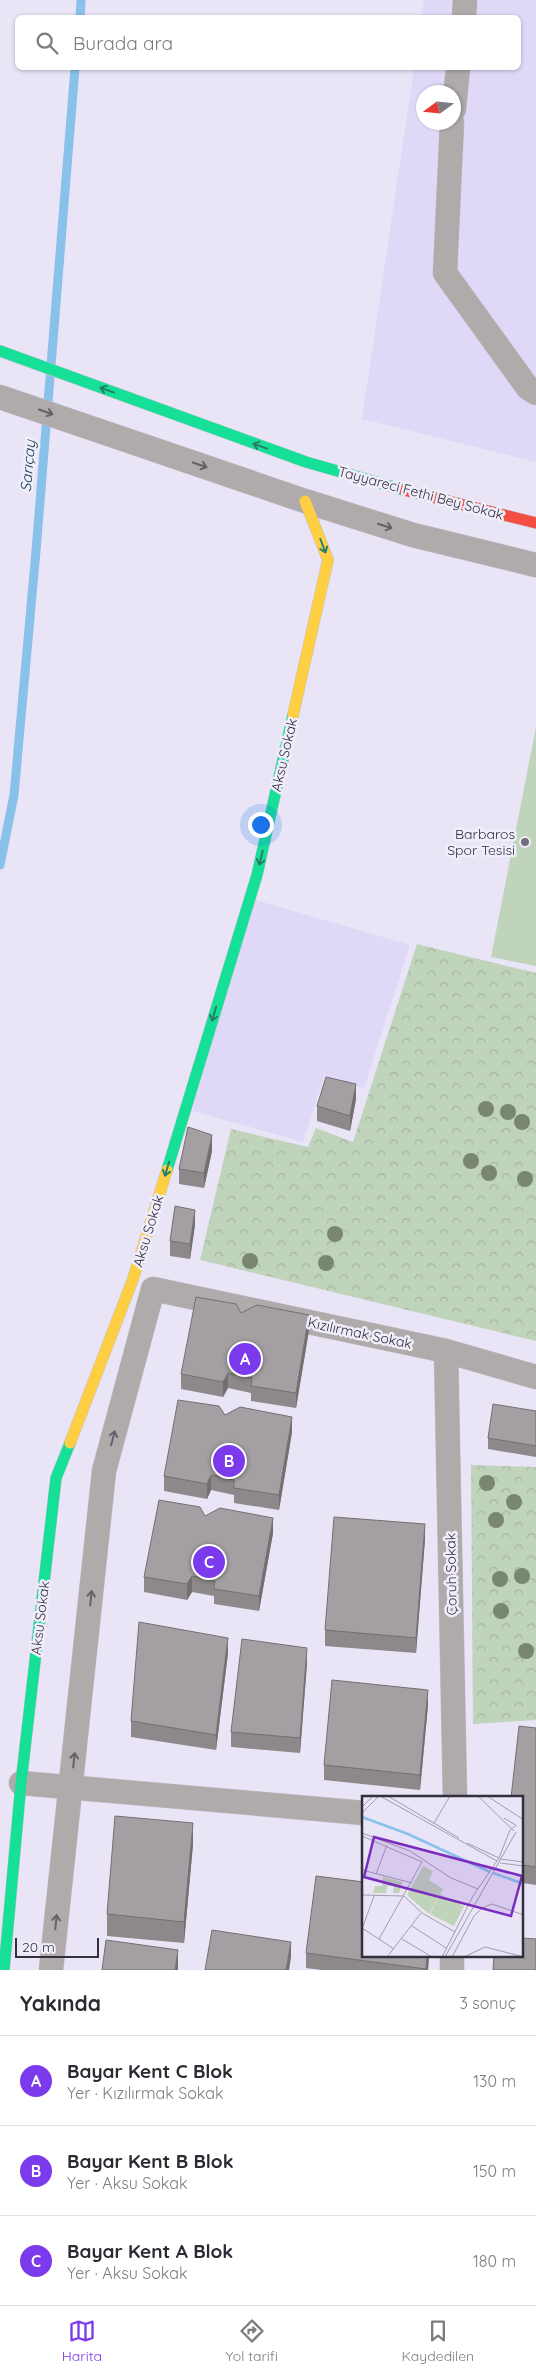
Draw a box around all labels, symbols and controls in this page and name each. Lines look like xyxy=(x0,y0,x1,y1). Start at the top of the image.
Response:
search box xyxy=(15,15,521,70)
icon: search xyxy=(33,29,61,57)
text: Burada ara xyxy=(73,31,173,55)
north arrow xyxy=(416,85,461,130)
one-way arrow xyxy=(100,385,116,394)
one-way arrow xyxy=(38,408,54,418)
water label: Sarıçay xyxy=(16,438,39,493)
one-way arrow xyxy=(253,441,268,450)
one-way arrow xyxy=(192,461,207,470)
street label: Tayyareci Fethi Bey Sokak xyxy=(336,462,506,524)
one-way arrow xyxy=(377,522,393,532)
one-way arrow xyxy=(319,538,328,554)
street label: Aksu Sokak xyxy=(267,717,301,793)
your location xyxy=(248,812,274,838)
place label: Barbaros Spor Tesisi xyxy=(447,825,515,859)
marker: Barbaros Spor Tesisi xyxy=(519,836,531,848)
one-way arrow xyxy=(256,850,265,866)
one-way arrow xyxy=(209,1005,219,1021)
one-way arrow xyxy=(161,1161,171,1177)
street label: Aksu Sokak xyxy=(128,1193,168,1269)
street label: Kızılırmak Sokak xyxy=(306,1313,414,1353)
pin: A xyxy=(229,1340,261,1378)
one-way arrow xyxy=(109,1430,118,1446)
pin: B xyxy=(213,1442,245,1480)
street label: Çoruh Sokak xyxy=(441,1533,461,1615)
pin: C xyxy=(193,1543,225,1581)
street label: Aksu Sokak xyxy=(27,1580,53,1656)
one-way arrow xyxy=(86,1591,96,1607)
one-way arrow xyxy=(69,1752,79,1768)
inset map xyxy=(362,1796,524,1958)
one-way arrow xyxy=(51,1914,61,1930)
scale bar xyxy=(15,1935,99,1958)
text: 20 m xyxy=(22,1938,55,1956)
text: Yakında xyxy=(20,1990,101,2016)
text: 3 sonuç xyxy=(459,1993,516,2013)
text: Bayar Kent C Blok xyxy=(67,2059,233,2083)
text: A xyxy=(31,2071,41,2091)
text: 130 m xyxy=(473,2071,516,2091)
text: Yer · Kızılırmak Sokak xyxy=(67,2083,224,2103)
text: Bayar Kent B Blok xyxy=(67,2149,233,2173)
text: B xyxy=(31,2161,41,2181)
text: 150 m xyxy=(473,2161,516,2181)
text: Yer · Aksu Sokak xyxy=(67,2173,188,2193)
text: Bayar Kent A Blok xyxy=(67,2239,233,2263)
text: C xyxy=(31,2251,41,2271)
text: 180 m xyxy=(473,2251,516,2271)
text: Yer · Aksu Sokak xyxy=(67,2263,188,2283)
tab: Harita xyxy=(62,2317,102,2365)
tab: Yol tarifi xyxy=(225,2317,278,2365)
tab: Kaydedilen xyxy=(401,2317,474,2365)

